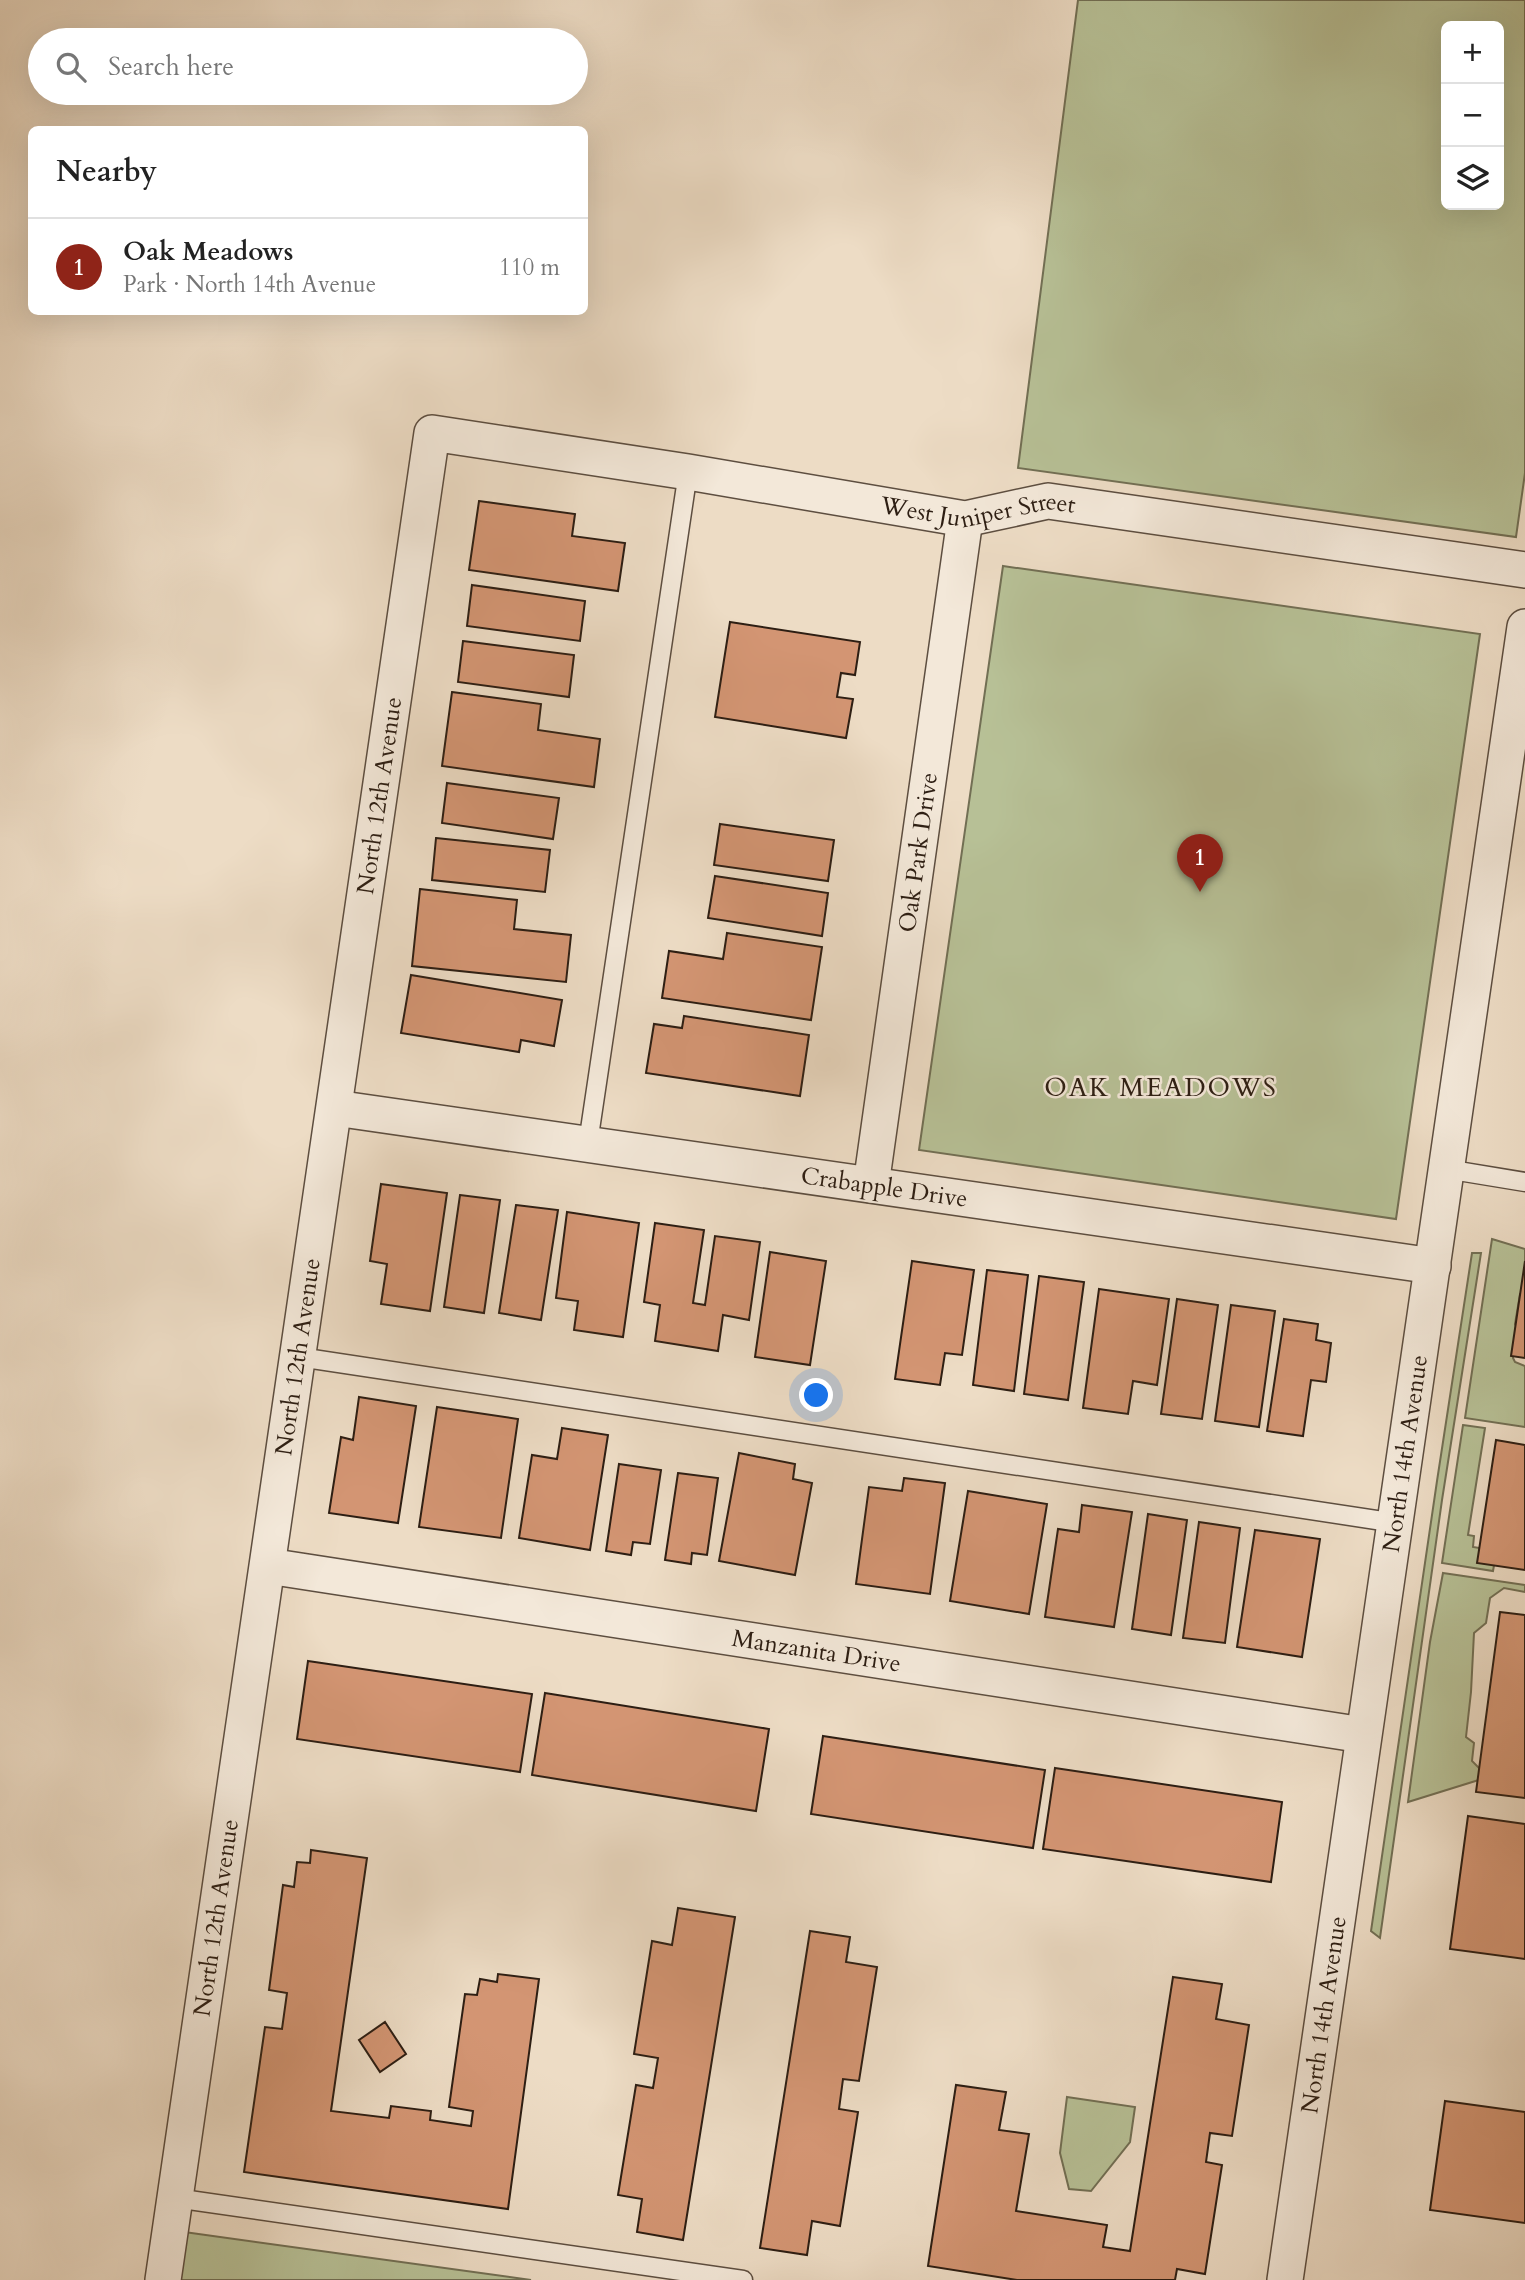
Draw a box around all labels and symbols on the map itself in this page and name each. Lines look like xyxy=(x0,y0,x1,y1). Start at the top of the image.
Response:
street label: West Juniper Street xyxy=(877,485,1078,537)
street label: North 12th Avenue xyxy=(349,695,410,897)
street label: Oak Park Drive xyxy=(891,770,946,934)
pin: 1 xyxy=(1177,834,1223,892)
district label: OAK MEADOWS xyxy=(1044,1070,1278,1105)
street label: Crabapple Drive xyxy=(799,1159,970,1216)
street label: North 12th Avenue xyxy=(267,1256,329,1458)
street label: North 14th Avenue xyxy=(1375,1353,1436,1555)
your location xyxy=(799,1378,833,1412)
street label: Manzanita Drive xyxy=(730,1622,903,1680)
street label: North 12th Avenue xyxy=(186,1817,247,2019)
street label: North 14th Avenue xyxy=(1293,1914,1355,2116)

